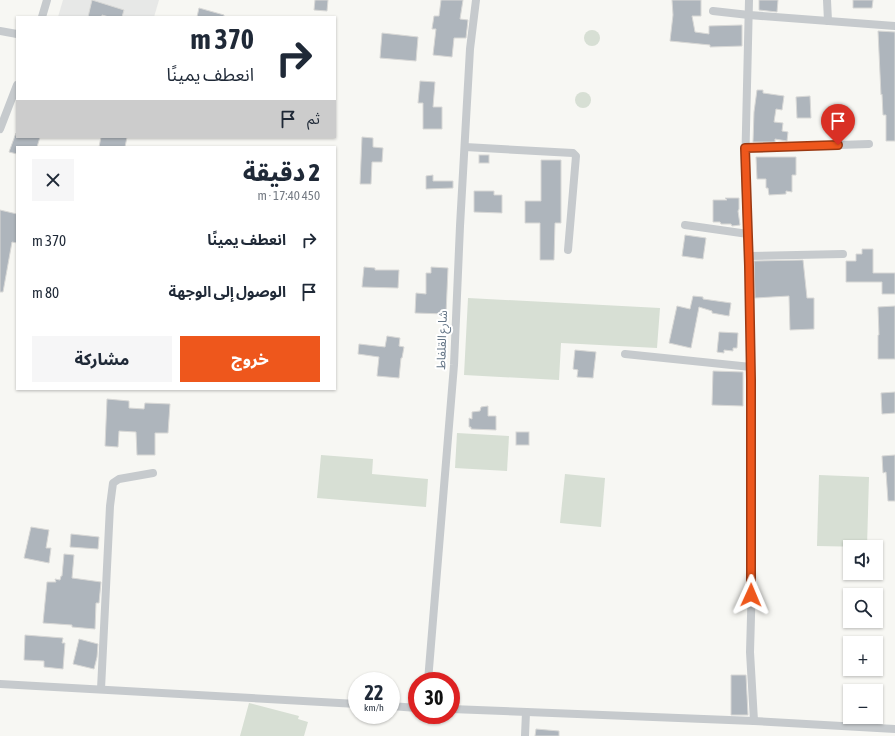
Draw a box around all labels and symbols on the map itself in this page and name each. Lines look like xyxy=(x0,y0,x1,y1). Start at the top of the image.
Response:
pin xyxy=(821,104,855,145)
street label: شارع القلفاط xyxy=(434,310,452,370)
position arrow xyxy=(730,574,772,616)
speed limit sign: 30 xyxy=(408,672,460,724)

